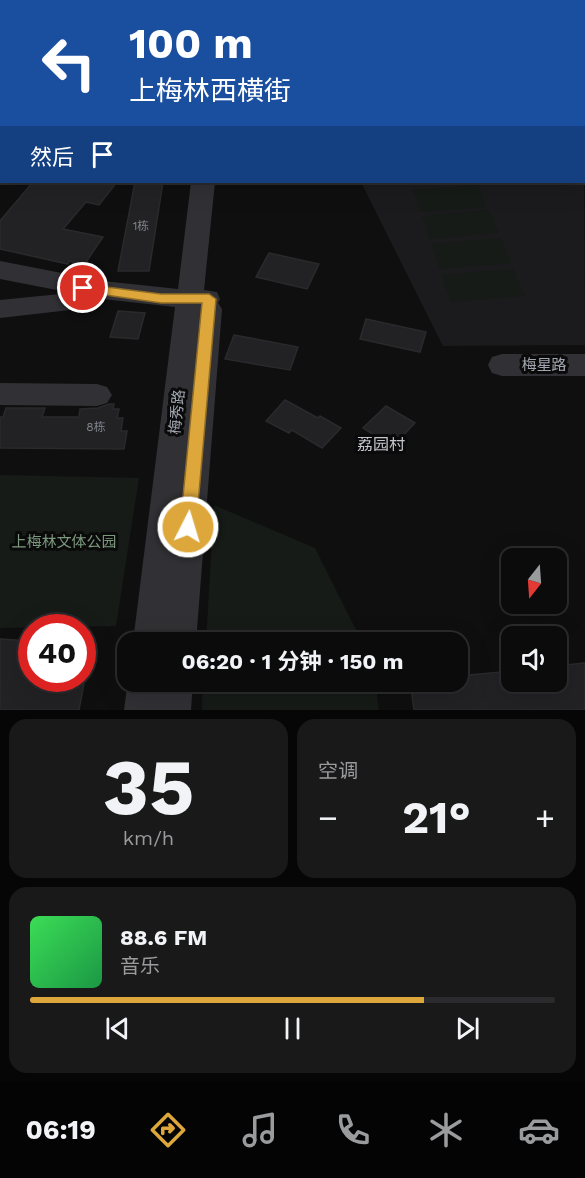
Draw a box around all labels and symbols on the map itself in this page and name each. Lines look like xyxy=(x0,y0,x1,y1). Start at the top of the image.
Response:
house number: 1栋 xyxy=(133,219,149,233)
pin xyxy=(57,262,108,313)
street label: 梅星路 xyxy=(521,356,567,374)
street label: 梅秀路 xyxy=(166,389,188,435)
house number: 8栋 xyxy=(86,420,106,434)
district label: 荔园村 xyxy=(357,435,405,454)
position arrow xyxy=(156,495,220,559)
park label: 上梅林文体公园 xyxy=(11,533,117,551)
north arrow xyxy=(501,548,567,614)
speed limit sign: 40 xyxy=(18,614,96,692)

